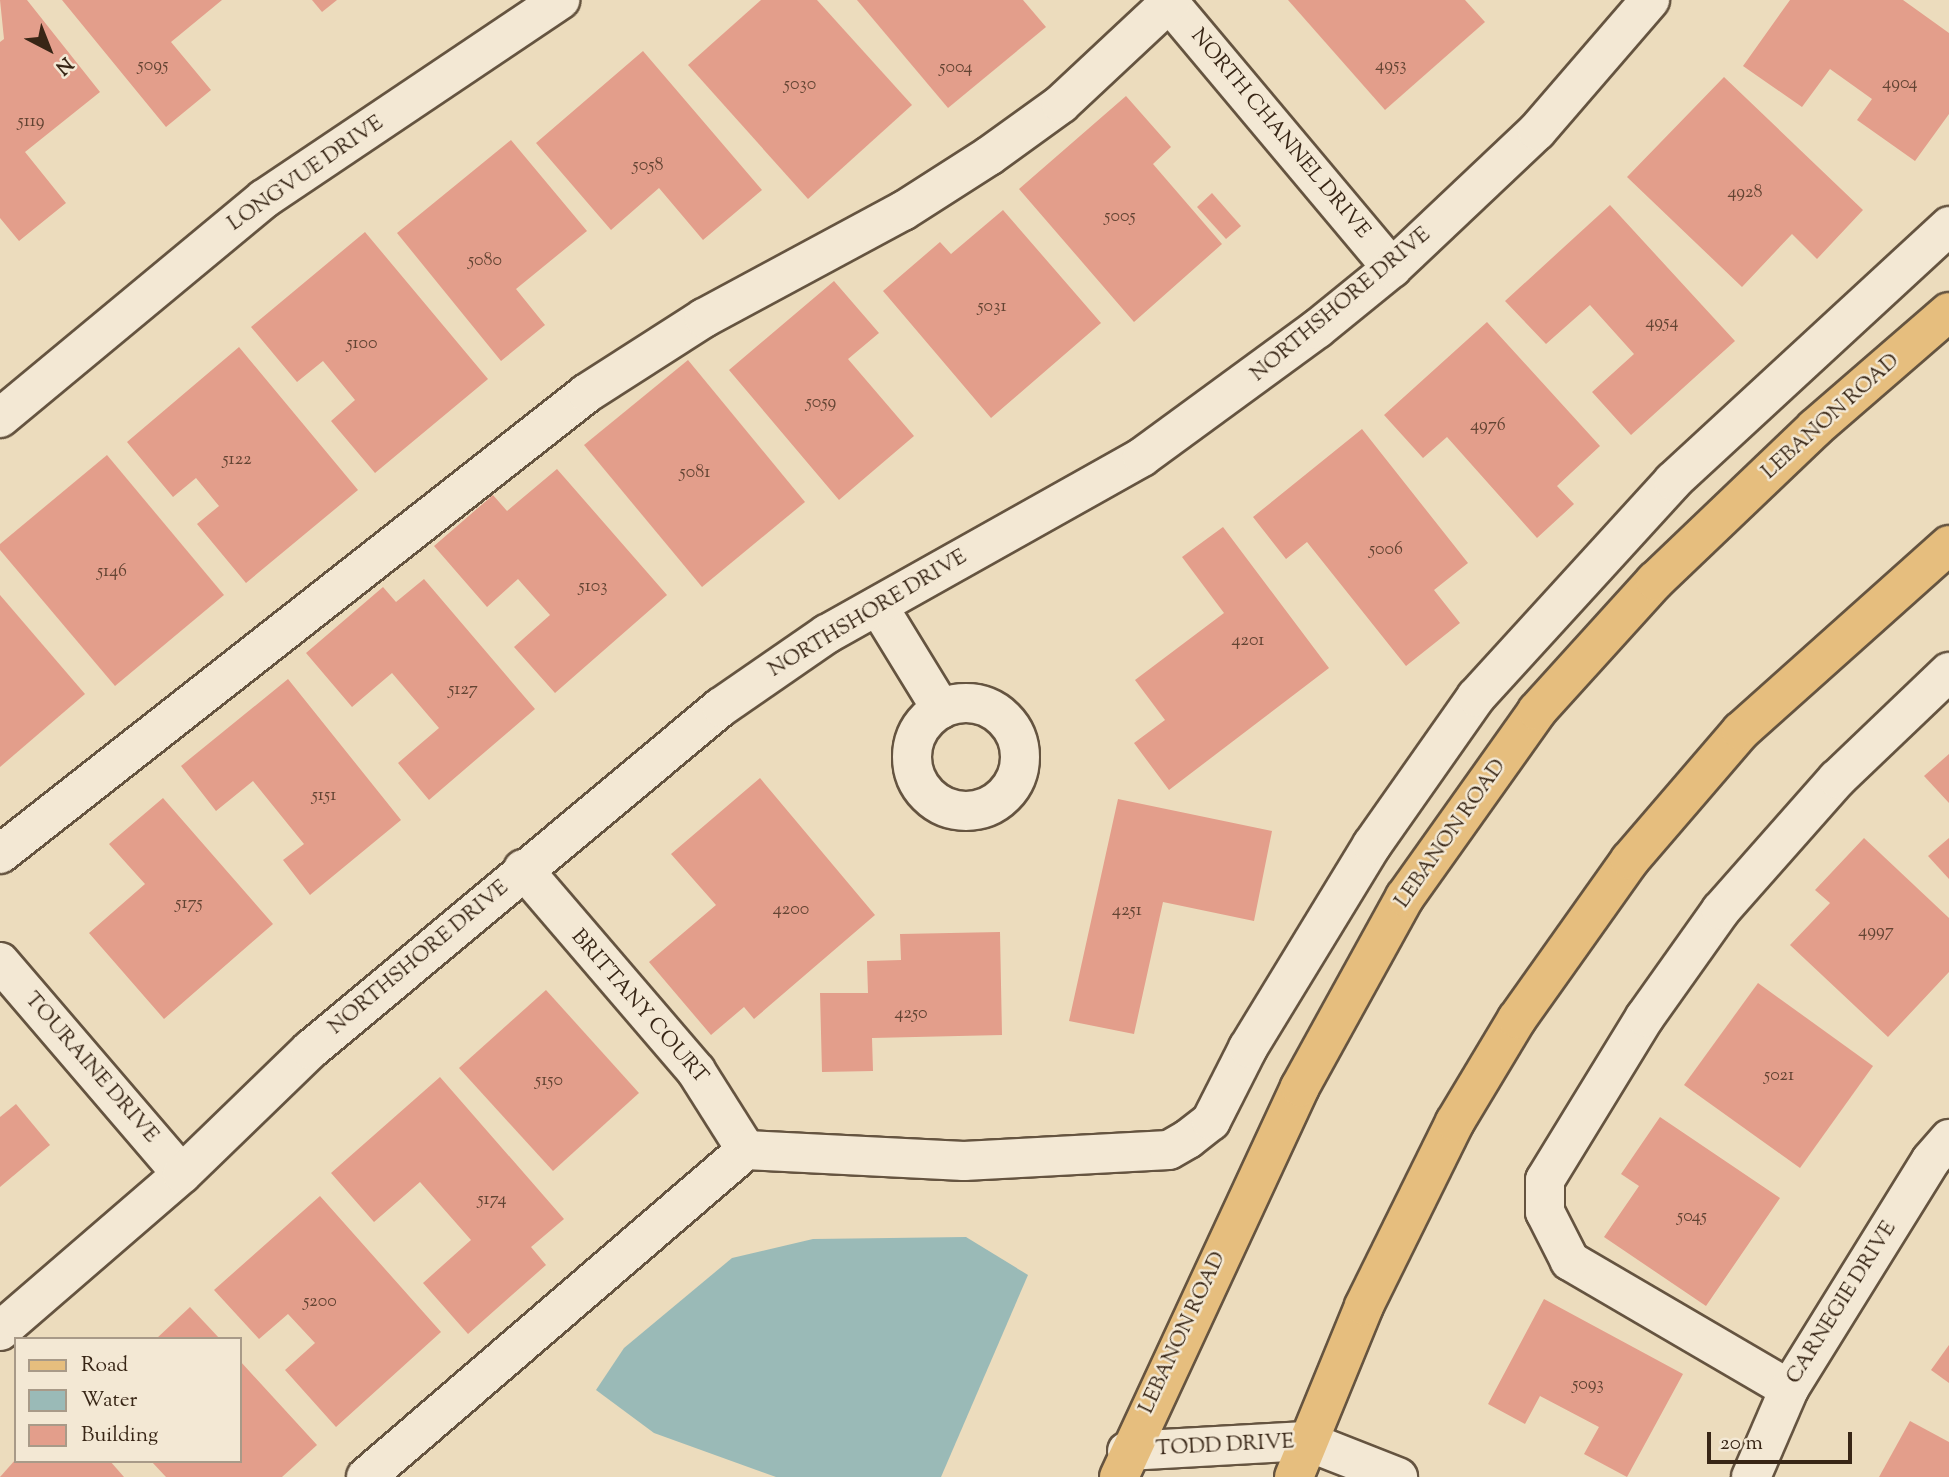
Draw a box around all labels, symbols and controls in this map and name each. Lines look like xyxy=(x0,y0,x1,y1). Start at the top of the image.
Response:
north arrow xyxy=(14,14,84,84)
street label: NORTH CHANNEL DRIVE xyxy=(1185,24,1375,244)
text: N xyxy=(49,50,78,80)
house number: 5095 xyxy=(138,55,168,77)
house number: 4953 xyxy=(1375,55,1407,77)
house number: 5004 xyxy=(939,57,973,79)
house number: 4904 xyxy=(1882,73,1918,95)
house number: 5030 xyxy=(784,74,816,96)
house number: 5119 xyxy=(18,111,44,133)
street label: LONGVUE DRIVE xyxy=(224,111,388,237)
house number: 5058 xyxy=(633,155,663,177)
house number: 4928 xyxy=(1727,182,1763,204)
house number: 5005 xyxy=(1104,206,1136,228)
street label: NORTHSHORE DRIVE xyxy=(1246,222,1436,388)
house number: 5080 xyxy=(468,250,502,272)
house number: 5031 xyxy=(977,296,1007,318)
house number: 4954 xyxy=(1645,312,1679,334)
house number: 5100 xyxy=(346,333,378,355)
street label: LEBANON ROAD xyxy=(1757,349,1905,485)
house number: 5059 xyxy=(806,392,836,414)
house number: 4976 xyxy=(1470,415,1506,437)
house number: 5122 xyxy=(222,449,252,471)
house number: 5081 xyxy=(680,462,710,484)
house number: 5006 xyxy=(1369,539,1403,561)
street label: NORTHSHORE DRIVE xyxy=(764,545,972,683)
house number: 5146 xyxy=(97,561,127,583)
house number: 5103 xyxy=(579,576,607,598)
house number: 4201 xyxy=(1232,630,1264,652)
house number: 5127 xyxy=(448,679,478,701)
street label: LEBANON ROAD xyxy=(1390,755,1512,913)
house number: 5151 xyxy=(312,785,336,807)
street label: NORTHSHORE DRIVE xyxy=(324,875,514,1041)
house number: 5175 xyxy=(175,893,203,915)
house number: 4200 xyxy=(773,899,809,921)
house number: 4251 xyxy=(1112,900,1142,922)
house number: 4997 xyxy=(1858,921,1894,943)
street label: BRITTANY COURT xyxy=(565,925,713,1089)
street label: TOURAINE DRIVE xyxy=(19,988,163,1148)
house number: 4250 xyxy=(894,1003,928,1025)
house number: 5021 xyxy=(1764,1065,1794,1087)
house number: 5150 xyxy=(535,1070,563,1092)
house number: 5174 xyxy=(477,1189,507,1211)
house number: 5045 xyxy=(1677,1206,1707,1228)
street label: CARNEGIE DRIVE xyxy=(1782,1217,1902,1389)
street label: LEBANON ROAD xyxy=(1134,1248,1232,1418)
house number: 5200 xyxy=(303,1291,337,1313)
legend xyxy=(14,1337,242,1463)
text: Road xyxy=(81,1351,128,1381)
house number: 5093 xyxy=(1572,1374,1604,1396)
text: Water xyxy=(81,1386,137,1416)
scale bar xyxy=(1711,1418,1856,1462)
text: Building xyxy=(81,1421,158,1451)
text: 20 m xyxy=(1720,1429,1763,1459)
street label: TODD DRIVE xyxy=(1155,1430,1295,1462)

